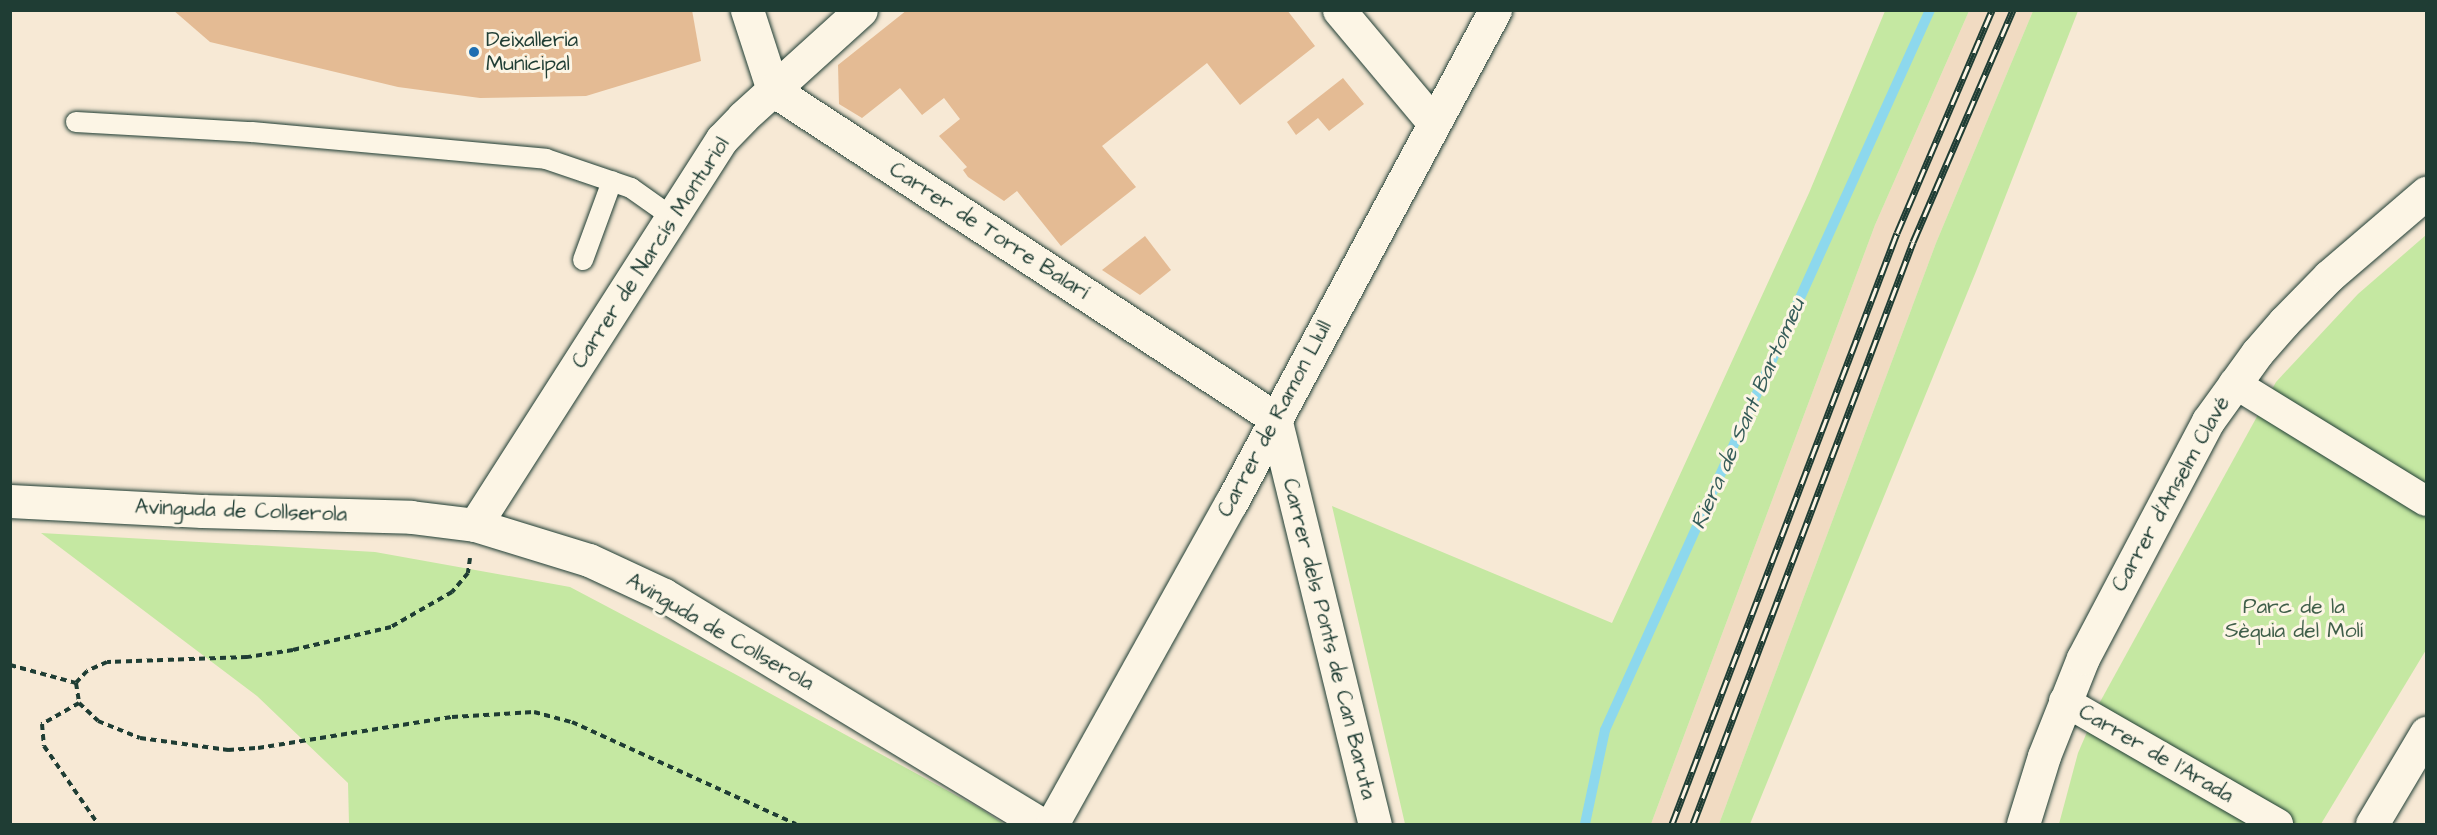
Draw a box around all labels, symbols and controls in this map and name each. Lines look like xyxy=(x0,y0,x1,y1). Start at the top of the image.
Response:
place label: Deixalleria Municipal xyxy=(486,27,578,77)
marker: Deixalleria Municipal xyxy=(467,45,481,59)
street label: Carrer de Narcís Monturiol xyxy=(567,133,735,373)
street label: Carrer de Torre Balarí xyxy=(885,157,1093,305)
water label: Riera de Sant Bartomeu xyxy=(1685,295,1811,533)
street label: Carrer de Ramon Llull xyxy=(1213,317,1337,521)
street label: Carrer d'Anselm Clavé xyxy=(2107,392,2235,596)
street label: Carrer dels Ponts de Can Baruta xyxy=(1277,476,1381,802)
street label: Avinguda de Collserola xyxy=(134,495,348,527)
street label: Avinguda de Collserola xyxy=(622,568,818,696)
park label: Parc de la Sèquia del Molí xyxy=(2225,594,2363,644)
street label: Carrer de l'Arada xyxy=(2074,699,2238,809)

